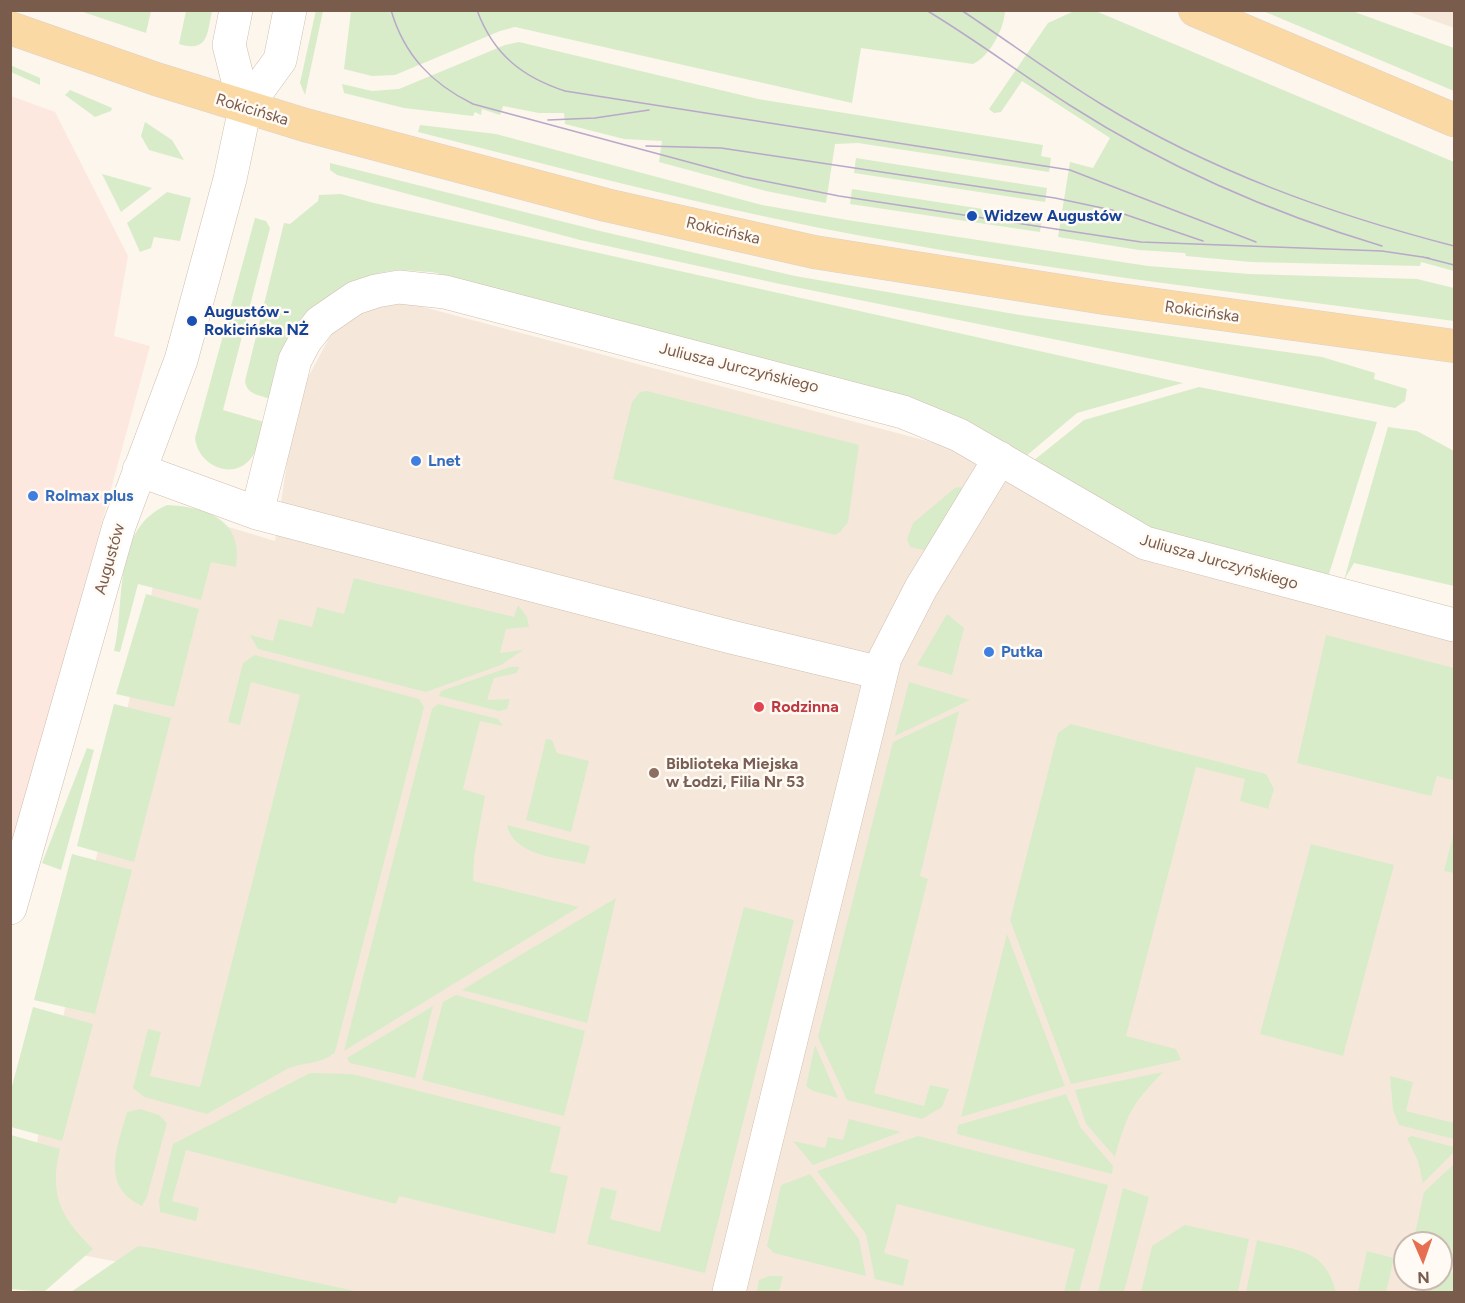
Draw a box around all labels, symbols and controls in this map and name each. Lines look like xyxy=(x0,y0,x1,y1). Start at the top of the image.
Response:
street label: Rokicińska xyxy=(213,90,291,130)
place label: Widzew Augustów xyxy=(984,206,1122,226)
marker: Widzew Augustów xyxy=(965,209,979,223)
street label: Rokicińska xyxy=(684,213,762,249)
street label: Rokicińska xyxy=(1163,297,1241,327)
place label: Augustów - Rokicińska NŻ xyxy=(204,302,309,340)
marker: Augustów - Rokicińska NŻ xyxy=(185,314,199,328)
street label: Juliusza Jurczyńskiego xyxy=(657,339,821,397)
place label: Lnet xyxy=(428,451,461,471)
marker: Lnet xyxy=(409,454,423,468)
place label: Rolmax plus xyxy=(45,486,134,506)
marker: Rolmax plus xyxy=(26,489,40,503)
street label: Augustów xyxy=(91,521,129,597)
street label: Juliusza Jurczyńskiego xyxy=(1138,530,1300,594)
place label: Putka xyxy=(1001,642,1043,662)
marker: Putka xyxy=(982,645,996,659)
place label: Rodzinna xyxy=(771,697,839,717)
marker: Rodzinna xyxy=(752,700,766,714)
place label: Biblioteka Miejska w Łodzi, Filia Nr 53 xyxy=(666,754,804,792)
marker: Biblioteka Miejska w Łodzi, Filia Nr 53 xyxy=(647,766,661,780)
north arrow xyxy=(1393,1231,1453,1291)
text: N xyxy=(1417,1268,1430,1287)

